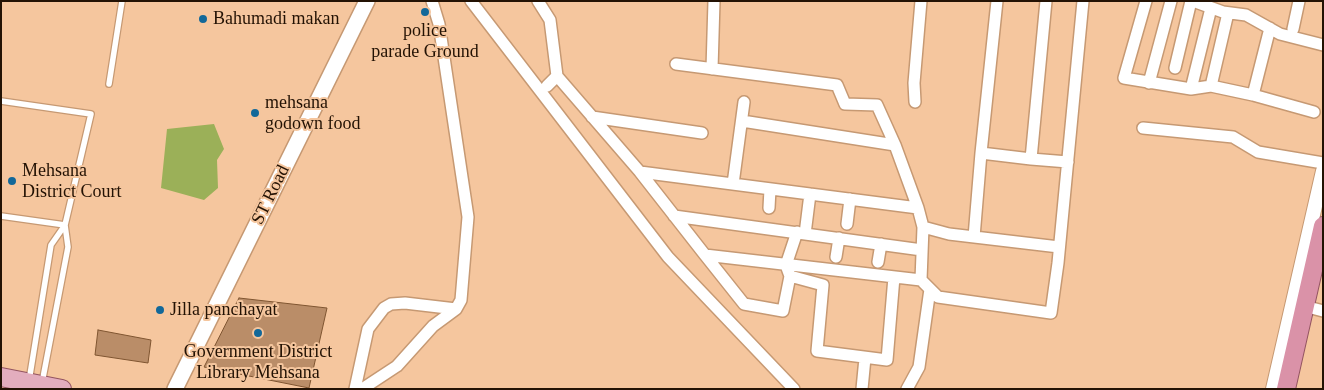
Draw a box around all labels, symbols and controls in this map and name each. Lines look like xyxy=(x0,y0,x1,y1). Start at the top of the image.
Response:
marker: police parade Ground xyxy=(419,6,431,18)
place label: Bahumadi makan xyxy=(213,8,339,30)
marker: Bahumadi makan xyxy=(197,13,209,25)
place label: police parade Ground xyxy=(371,20,479,62)
place label: mehsana godown food xyxy=(265,92,360,134)
marker: mehsana godown food xyxy=(249,107,261,119)
place label: Mehsana District Court xyxy=(22,160,121,202)
street label: ST Road xyxy=(247,162,295,228)
marker: Mehsana District Court xyxy=(6,175,18,187)
place label: Jilla panchayat xyxy=(170,299,277,321)
marker: Jilla panchayat xyxy=(154,304,166,316)
marker: Government District Library Mehsana xyxy=(252,327,264,339)
place label: Government District Library Mehsana xyxy=(184,341,332,384)

